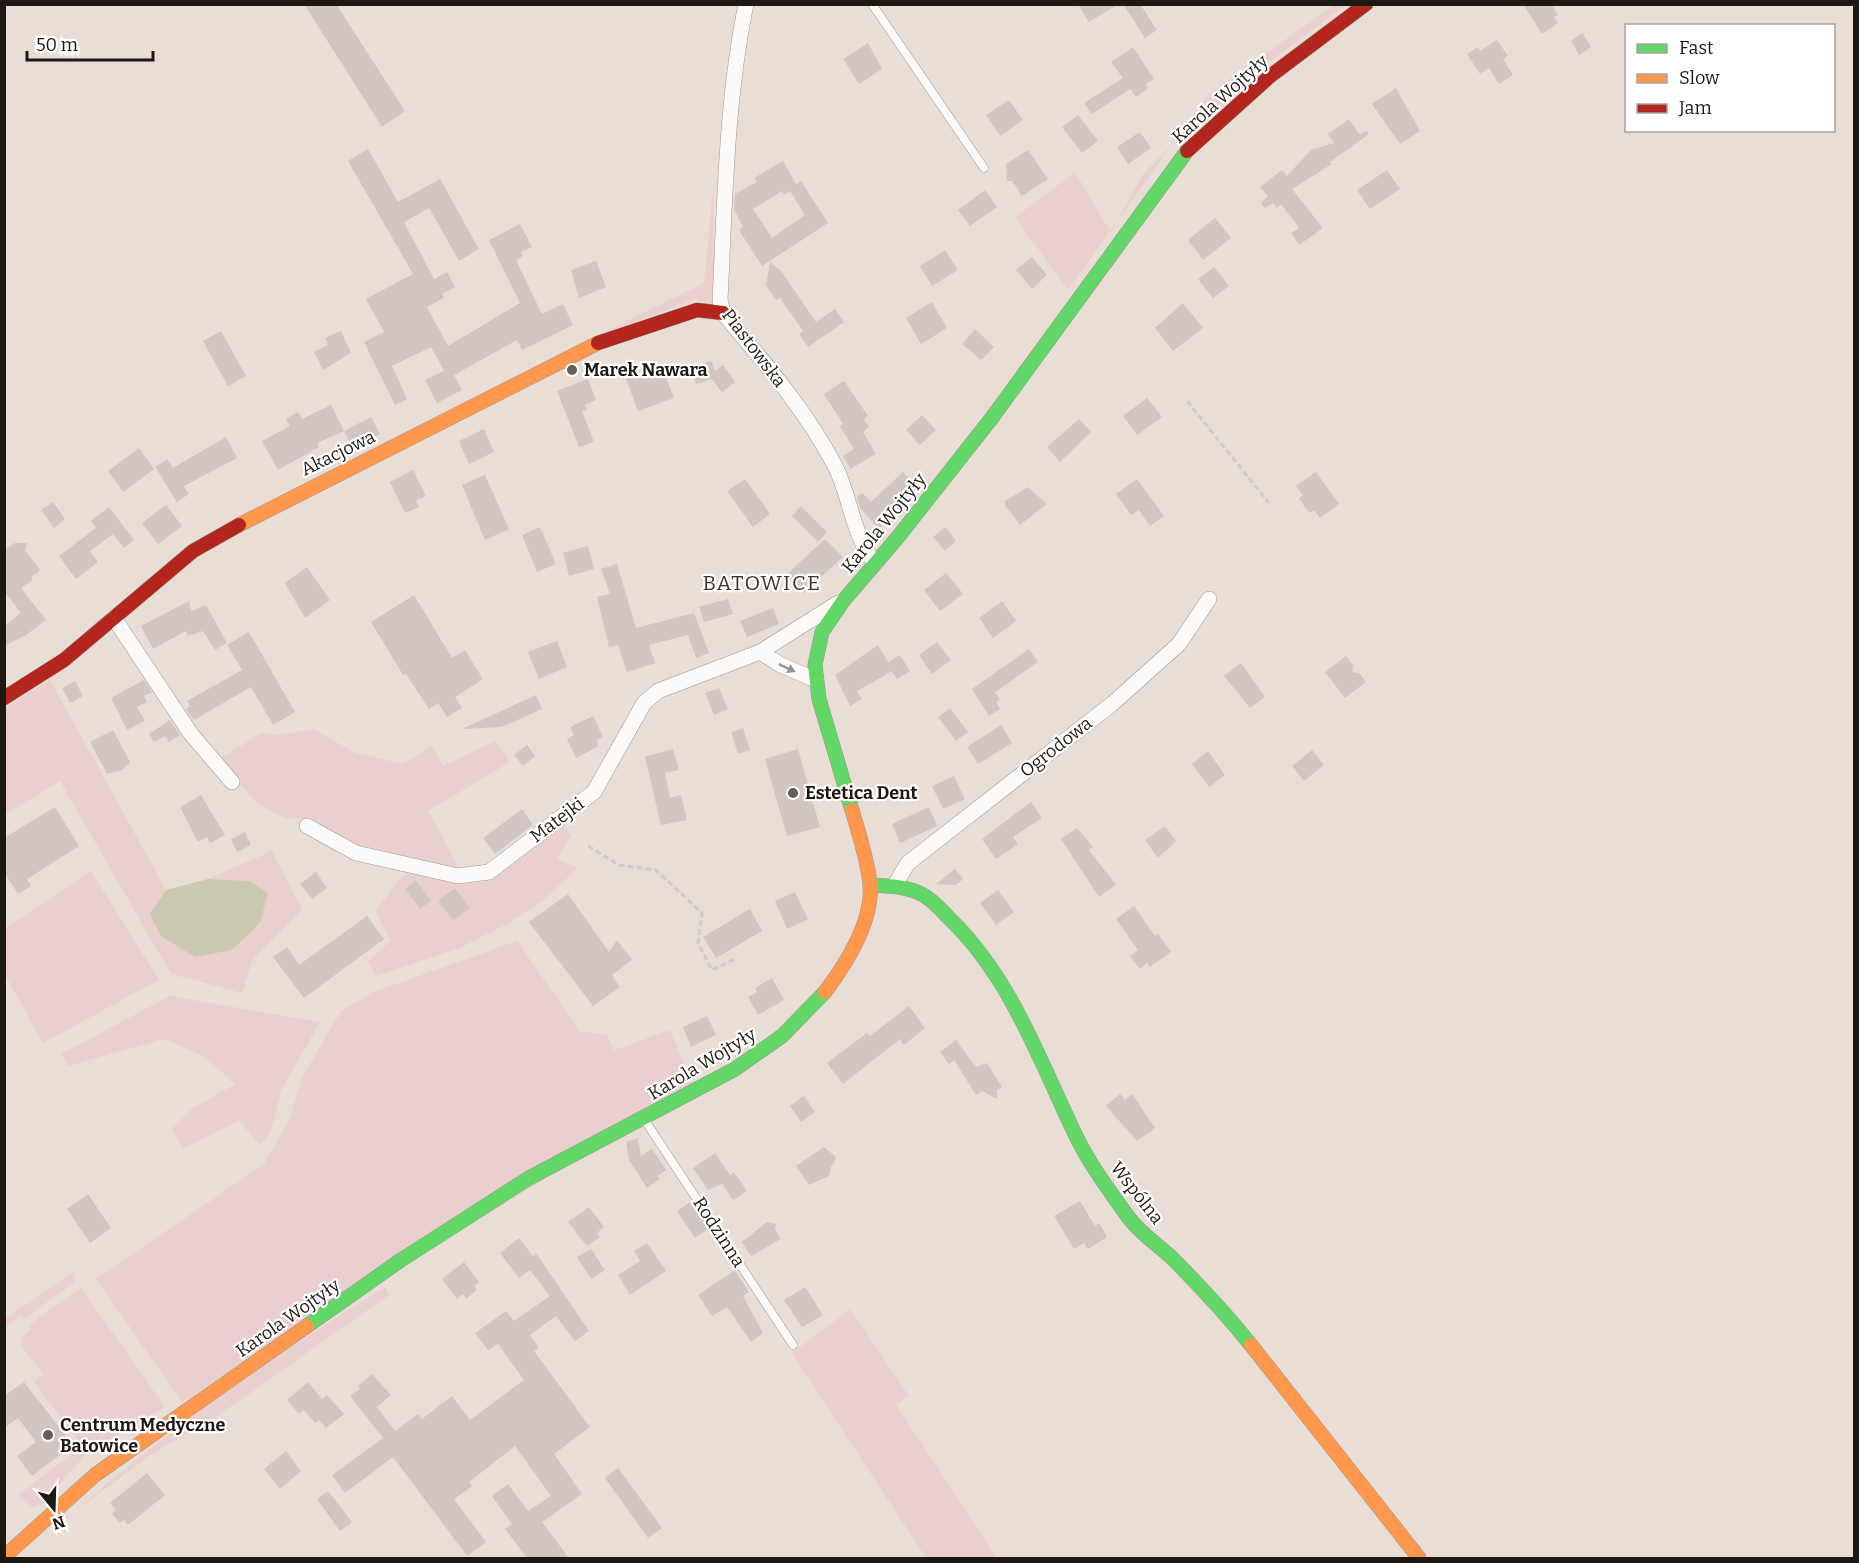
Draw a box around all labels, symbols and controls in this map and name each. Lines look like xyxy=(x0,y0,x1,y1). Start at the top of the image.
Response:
scale bar xyxy=(27,24,153,62)
legend xyxy=(1625,24,1835,132)
text: 50 m xyxy=(36,34,78,56)
text: Fast xyxy=(1679,37,1714,59)
street label: Karola Wojtyły xyxy=(1167,50,1273,148)
text: Slow xyxy=(1679,67,1720,89)
text: Jam xyxy=(1678,97,1712,119)
street label: Piastowska xyxy=(717,304,791,392)
place label: Marek Nawara xyxy=(584,359,708,381)
marker: Marek Nawara xyxy=(565,363,579,377)
street label: Akacjowa xyxy=(297,426,379,480)
street label: Karola Wojtyły xyxy=(837,468,931,577)
district label: BATOWICE xyxy=(702,570,822,596)
one-way arrow xyxy=(779,663,796,672)
street label: Ogrodowa xyxy=(1016,712,1097,782)
place label: Estetica Dent xyxy=(805,782,918,804)
marker: Estetica Dent xyxy=(786,786,800,800)
street label: Matejki xyxy=(526,793,588,847)
street label: Karola Wojtyły xyxy=(644,1023,760,1105)
street label: Wspólna xyxy=(1106,1157,1168,1229)
street label: Rodzinna xyxy=(688,1193,750,1271)
street label: Karola Wojtyły xyxy=(232,1274,345,1362)
place label: Centrum Medyczne Batowice xyxy=(60,1414,225,1457)
marker: Centrum Medyczne Batowice xyxy=(41,1428,55,1442)
north arrow xyxy=(24,1479,84,1539)
text: N xyxy=(50,1512,68,1534)

